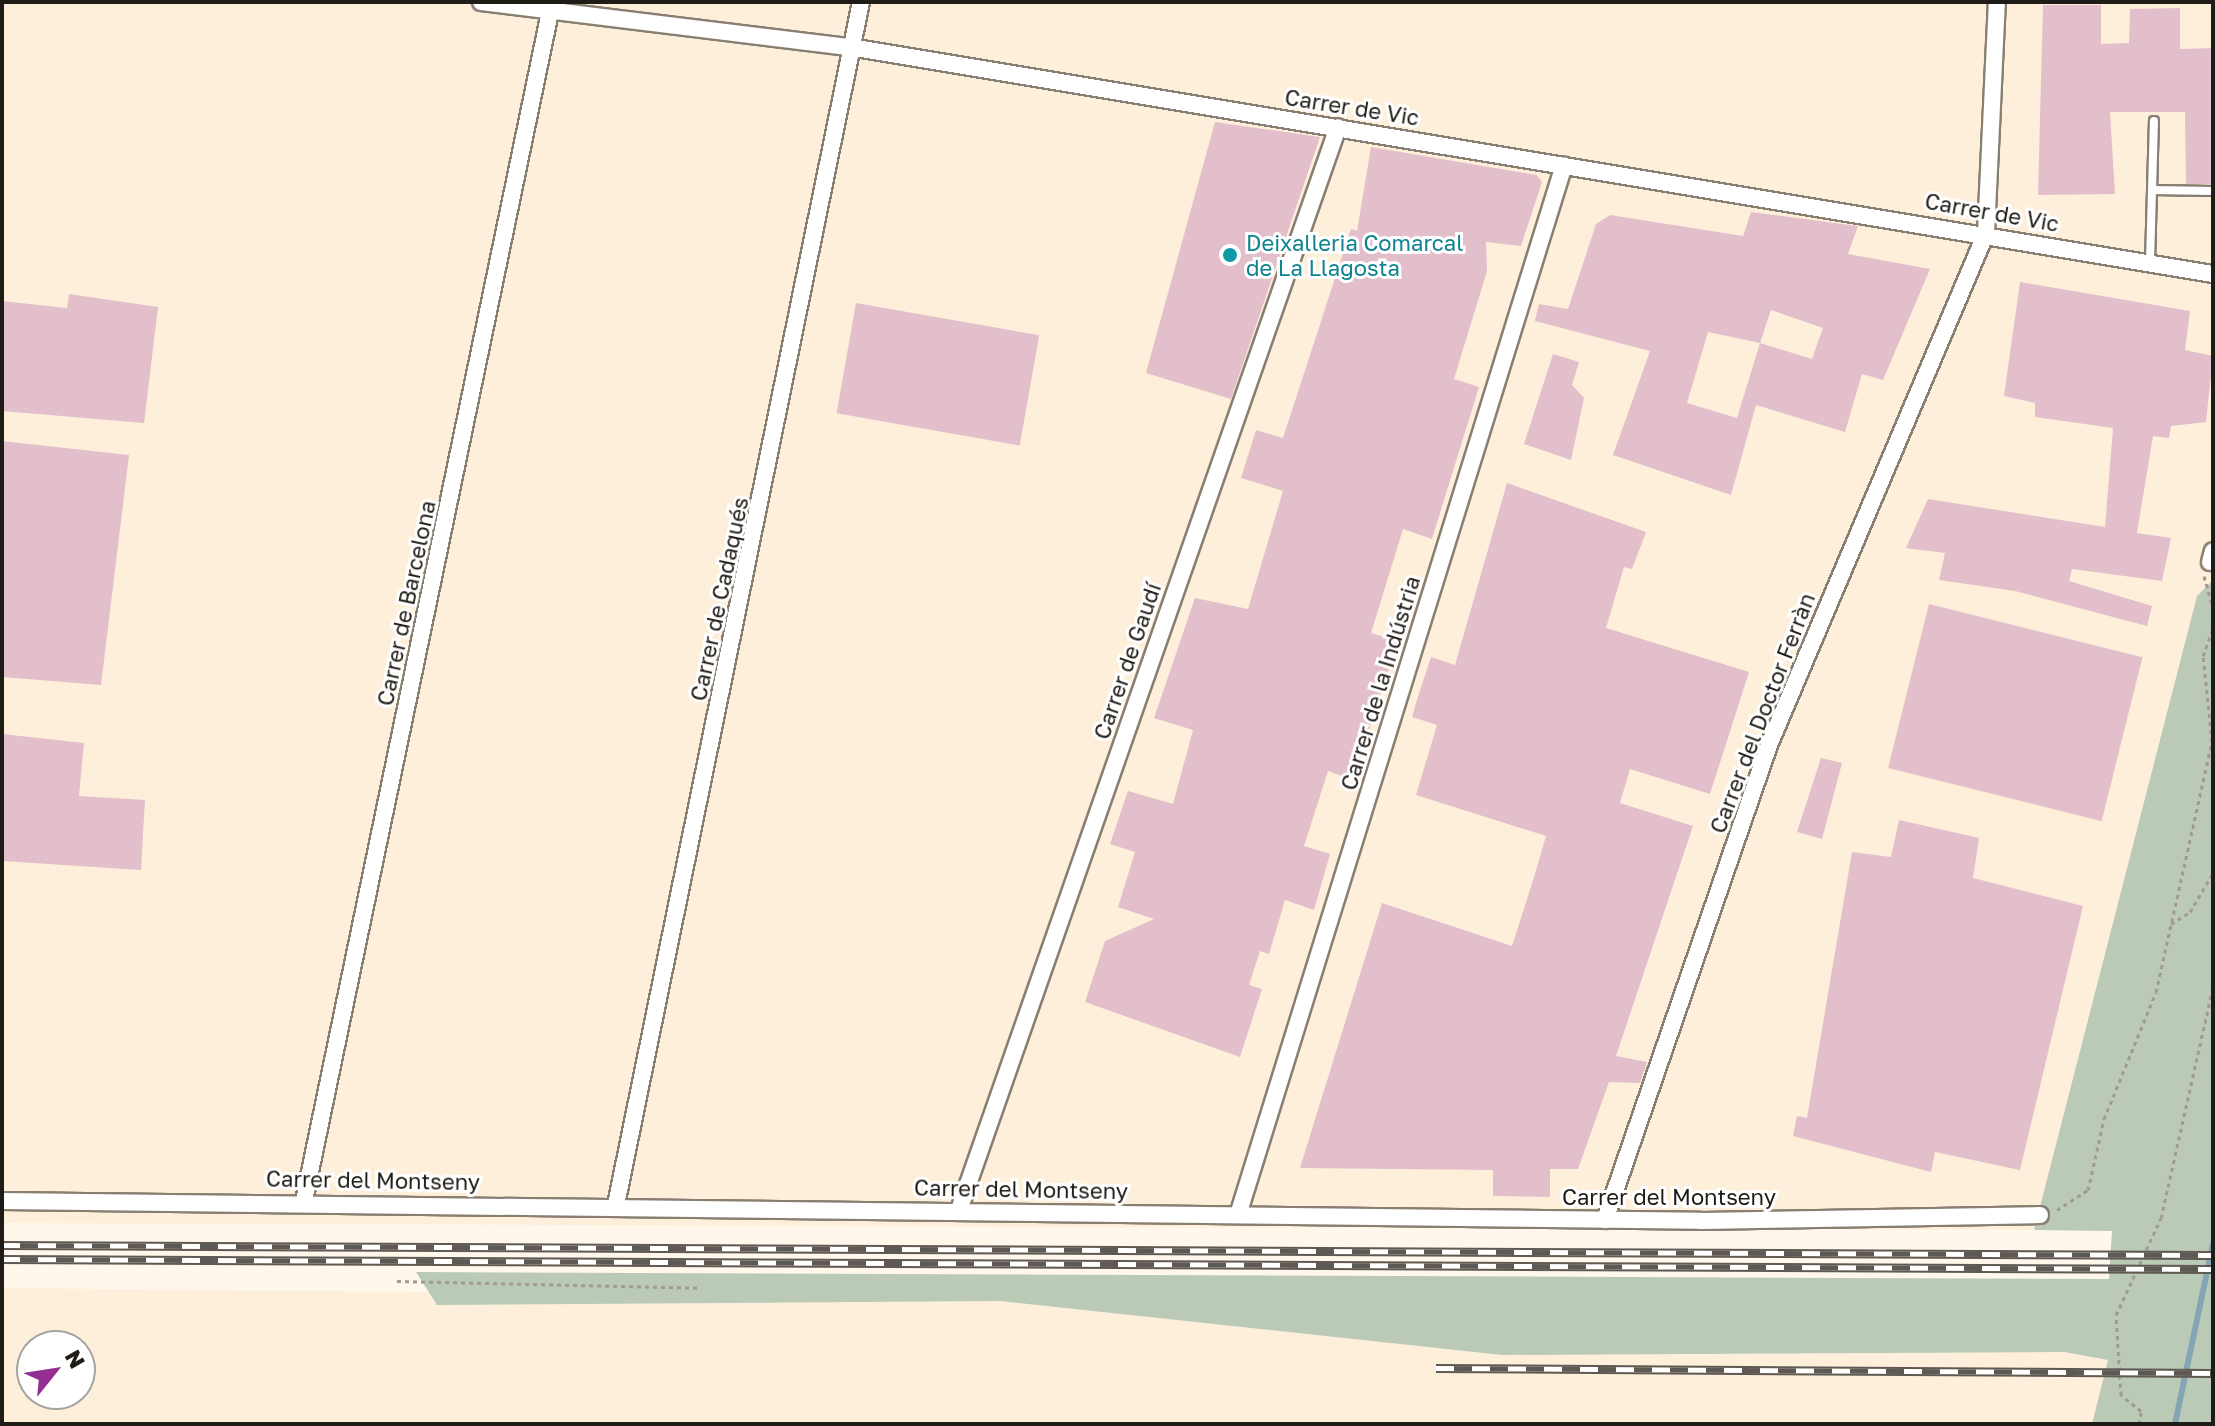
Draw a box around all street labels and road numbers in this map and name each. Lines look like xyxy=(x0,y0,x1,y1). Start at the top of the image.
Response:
street label: Carrer de Vic xyxy=(1283,83,1421,131)
street label: Carrer de Vic xyxy=(1923,187,2061,237)
street label: Carrer de Cadaqués xyxy=(685,495,753,703)
street label: Carrer de Barcelona xyxy=(371,498,441,708)
street label: Carrer de la Indústria xyxy=(1335,573,1425,793)
street label: Carrer de Gaudí xyxy=(1088,579,1166,743)
street label: Carrer del Doctor Ferràn xyxy=(1704,589,1820,837)
street label: Carrer del Montseny xyxy=(266,1165,480,1195)
street label: Carrer del Montseny xyxy=(914,1174,1128,1204)
street label: Carrer del Montseny xyxy=(1562,1184,1776,1210)

